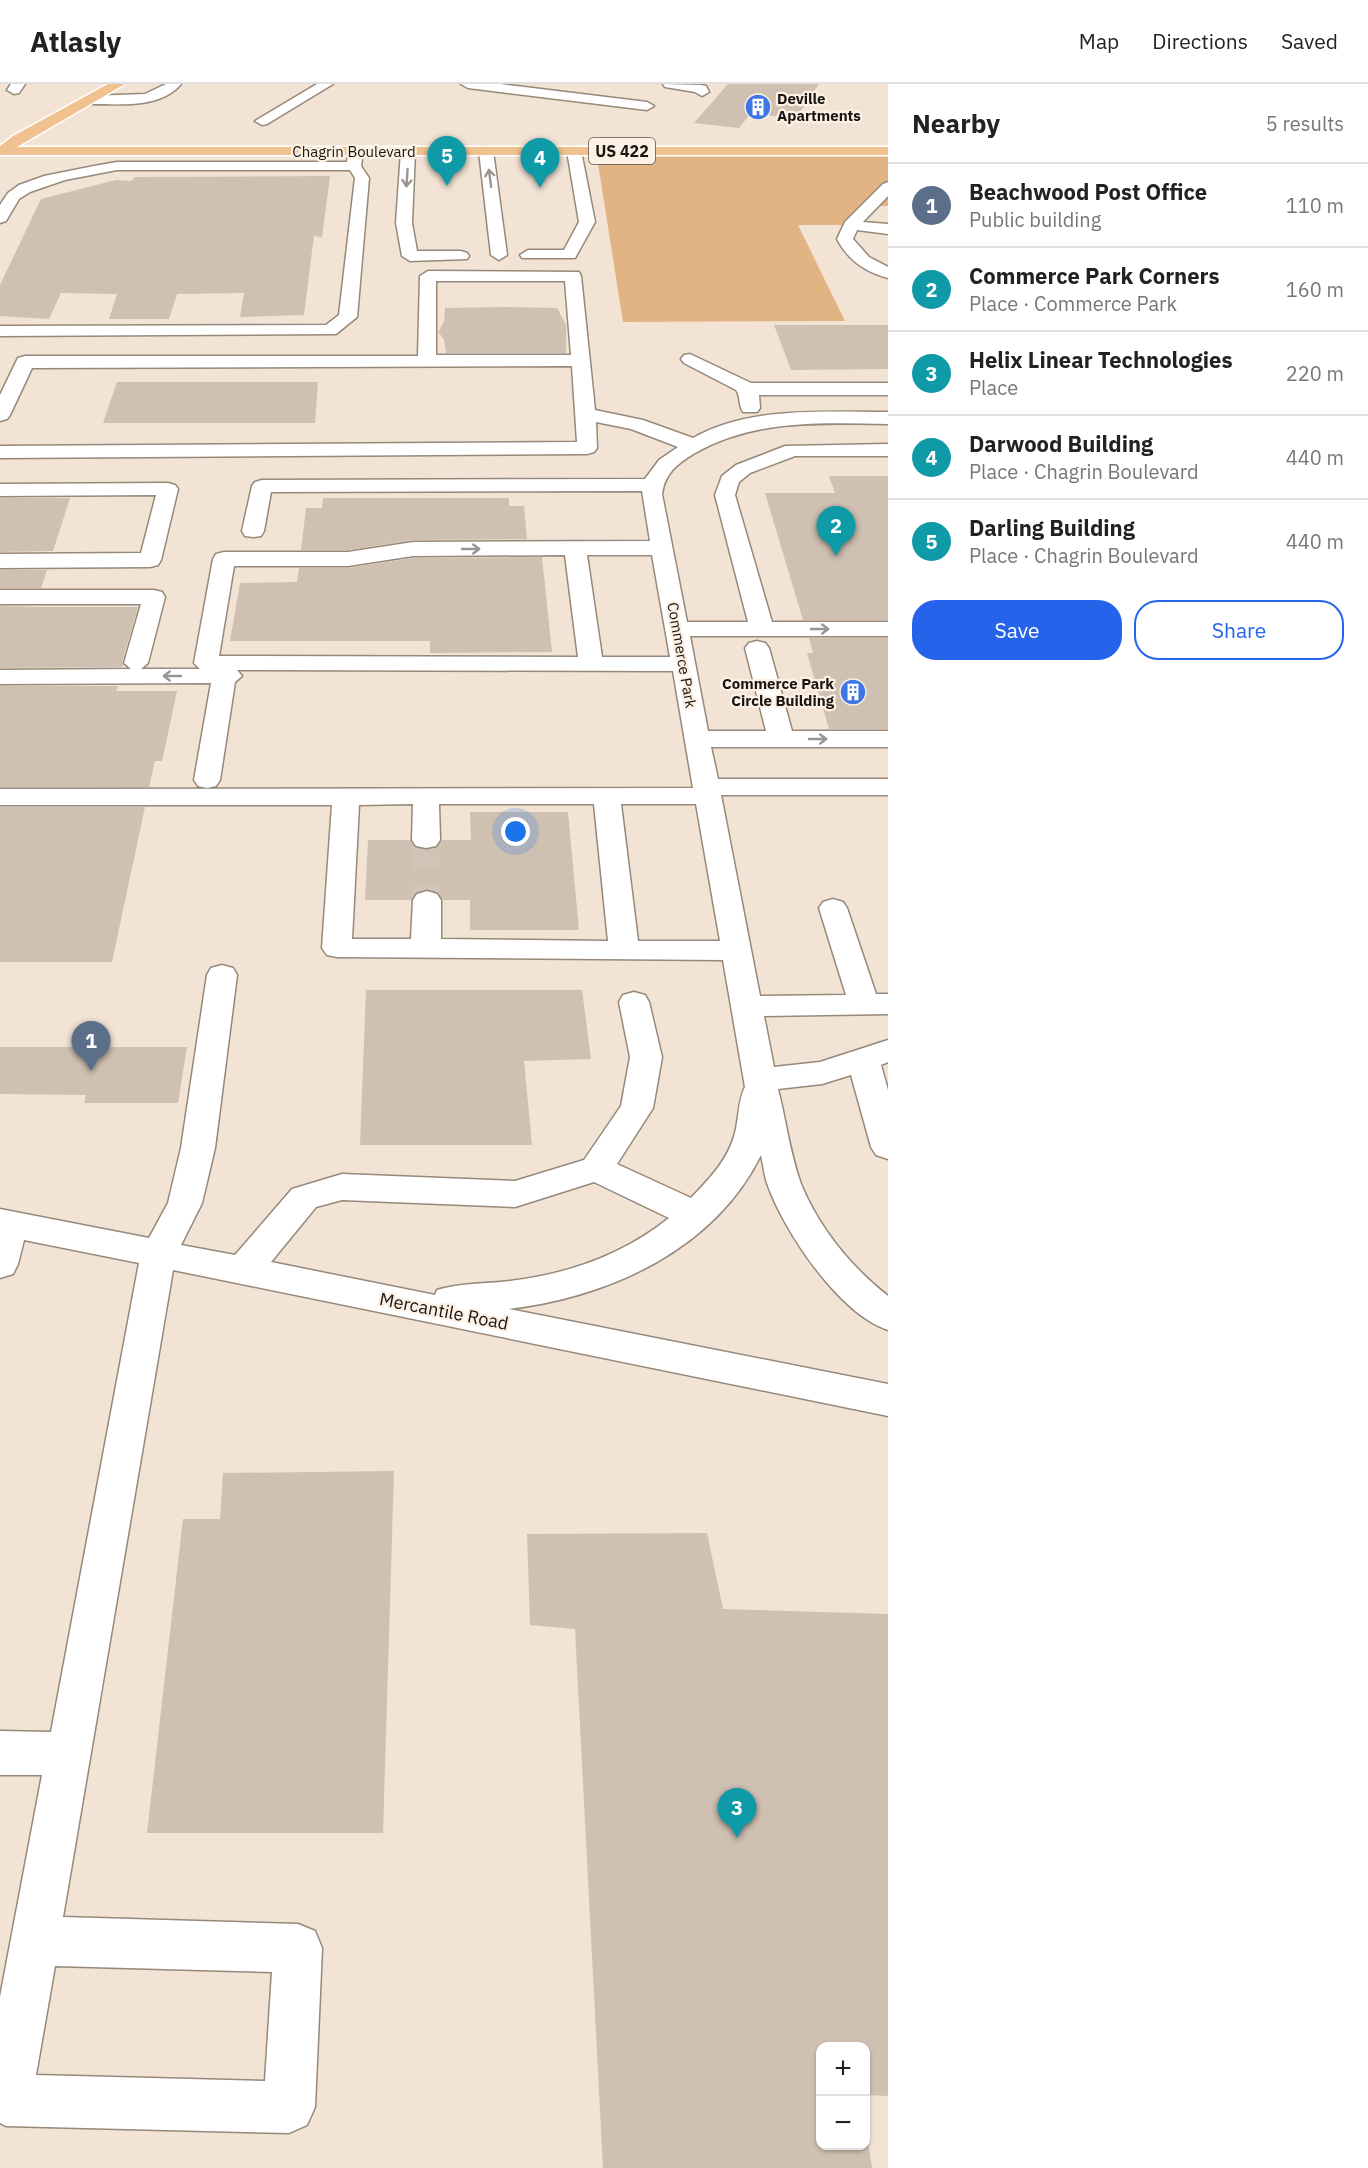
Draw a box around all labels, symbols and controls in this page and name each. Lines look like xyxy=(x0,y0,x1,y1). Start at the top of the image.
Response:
text: Atlasly xyxy=(30,23,121,60)
text: Map xyxy=(1079,27,1119,55)
text: Directions xyxy=(1152,27,1248,55)
text: Saved xyxy=(1281,27,1338,55)
place label: Deville Apartments xyxy=(777,89,861,125)
building icon: Deville Apartments xyxy=(743,92,773,122)
text: Nearby xyxy=(912,106,1000,140)
text: 5 results xyxy=(1266,110,1344,137)
pin: 5 xyxy=(428,136,466,186)
pin: 4 xyxy=(520,138,560,188)
road number: US 422 xyxy=(589,138,655,164)
street label: Chagrin Boulevard xyxy=(292,142,416,161)
one-way arrow xyxy=(401,168,412,188)
one-way arrow xyxy=(484,169,495,188)
text: Beachwood Post Office xyxy=(969,177,1207,206)
text: 1 xyxy=(926,192,938,219)
text: 110 m xyxy=(1286,192,1344,219)
text: Public building xyxy=(969,206,1101,233)
text: Commerce Park Corners xyxy=(969,261,1220,290)
text: 2 xyxy=(926,276,938,303)
text: 160 m xyxy=(1286,276,1344,303)
text: Place · Commerce Park xyxy=(969,290,1177,317)
text: Helix Linear Technologies xyxy=(969,345,1233,374)
text: 3 xyxy=(926,360,938,387)
text: 220 m xyxy=(1286,360,1344,387)
text: Place xyxy=(969,374,1018,401)
text: Darwood Building xyxy=(969,429,1153,458)
text: 4 xyxy=(926,444,938,471)
text: 440 m xyxy=(1286,444,1344,471)
text: Place · Chagrin Boulevard xyxy=(969,458,1199,485)
pin: 2 xyxy=(816,506,856,556)
text: Darling Building xyxy=(969,513,1135,542)
text: 5 xyxy=(926,528,938,555)
text: 440 m xyxy=(1286,528,1344,555)
text: Place · Chagrin Boulevard xyxy=(969,542,1199,569)
one-way arrow xyxy=(461,543,481,555)
button: Save xyxy=(912,600,1122,660)
button: Share xyxy=(1134,600,1344,660)
street label: Commerce Park xyxy=(663,601,701,710)
one-way arrow xyxy=(810,623,830,635)
one-way arrow xyxy=(163,670,183,682)
place label: Commerce Park Circle Building xyxy=(722,674,835,710)
building icon: Commerce Park Circle Building xyxy=(838,677,868,707)
one-way arrow xyxy=(808,733,828,745)
your location xyxy=(501,817,530,846)
pin: 1 xyxy=(72,1022,110,1071)
street label: Mercantile Road xyxy=(377,1287,511,1335)
pin: 3 xyxy=(718,1788,756,1838)
map controls xyxy=(816,2042,870,2150)
button: + xyxy=(816,2042,870,2096)
button: − xyxy=(816,2096,870,2150)

